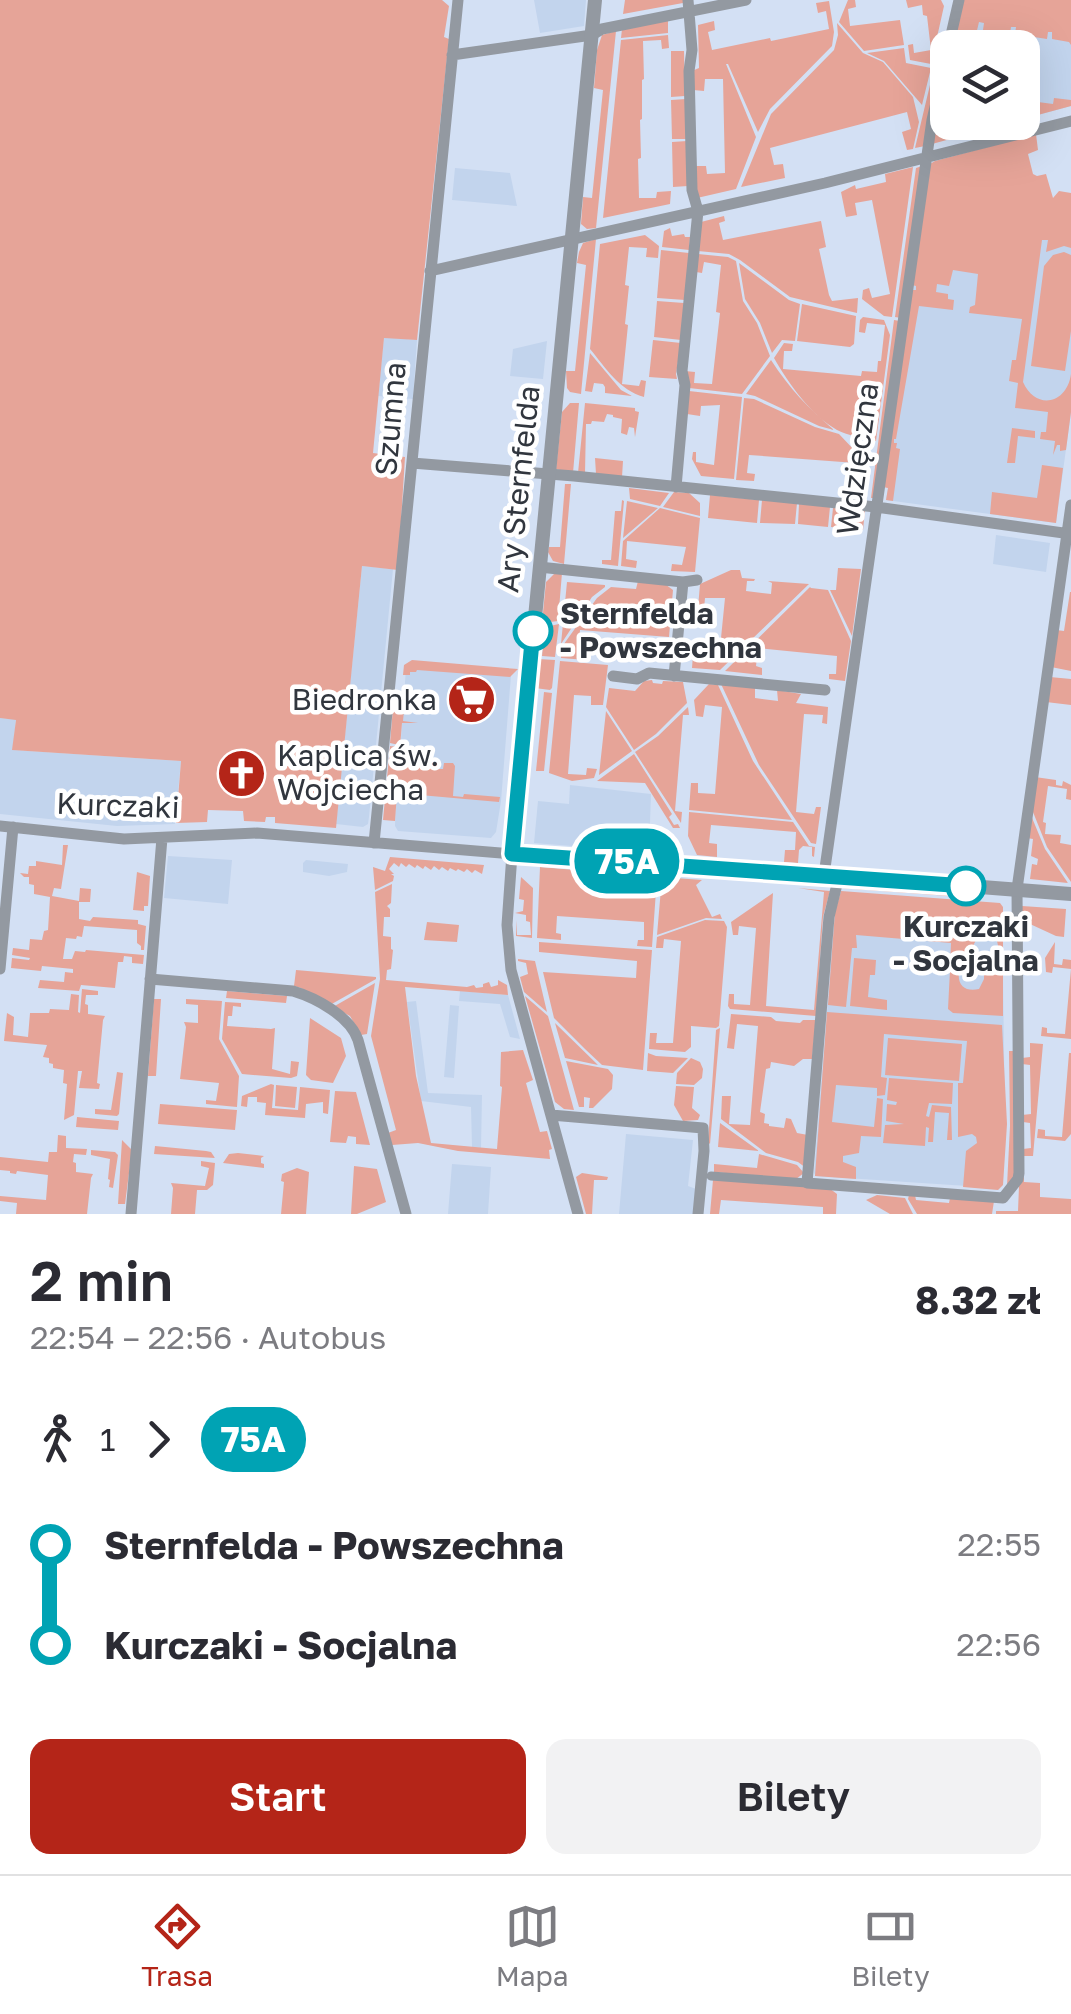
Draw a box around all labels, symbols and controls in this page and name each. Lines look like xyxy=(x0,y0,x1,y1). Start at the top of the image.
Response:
map controls xyxy=(930,30,1040,140)
button: layers xyxy=(930,30,1040,140)
street label: Szumna xyxy=(367,360,413,477)
street label: Wdzięczna xyxy=(828,380,886,538)
street label: Ary Sternfelda xyxy=(489,384,547,594)
place label: Sternfelda - Powszechna xyxy=(560,595,762,665)
marker: Sternfelda - Powszechna xyxy=(514,612,552,650)
supermarket icon: Biedronka xyxy=(446,674,498,726)
place label: Biedronka xyxy=(292,681,437,717)
place label: Kaplica św. Wojciecha xyxy=(277,737,439,807)
church icon: Kaplica św. Wojciecha xyxy=(216,747,268,799)
street label: Kurczaki xyxy=(56,785,180,825)
line badge: 75A xyxy=(570,828,684,894)
text: 75A xyxy=(594,840,660,882)
marker: Kurczaki - Socjalna xyxy=(947,867,985,905)
place label: Kurczaki - Socjalna xyxy=(893,908,1039,978)
text: 2 min xyxy=(30,1247,173,1313)
text: 8.32 zł xyxy=(915,1277,1041,1322)
text: 22:54 – 22:56 · Autobus xyxy=(30,1318,386,1356)
icon: walk xyxy=(30,1412,85,1467)
icon: forward xyxy=(131,1412,186,1467)
text: 75A xyxy=(221,1418,286,1460)
text: 1 xyxy=(100,1420,116,1458)
text: Sternfelda - Powszechna xyxy=(104,1522,564,1567)
text: 22:55 xyxy=(957,1525,1041,1563)
text: Kurczaki - Socjalna xyxy=(104,1622,457,1667)
text: 22:56 xyxy=(956,1625,1041,1663)
button: Start xyxy=(30,1739,526,1854)
button: Bilety xyxy=(546,1739,1041,1854)
tab: Trasa xyxy=(141,1899,213,1992)
tab: Mapa xyxy=(496,1899,569,1992)
tab: Bilety xyxy=(851,1899,930,1992)

